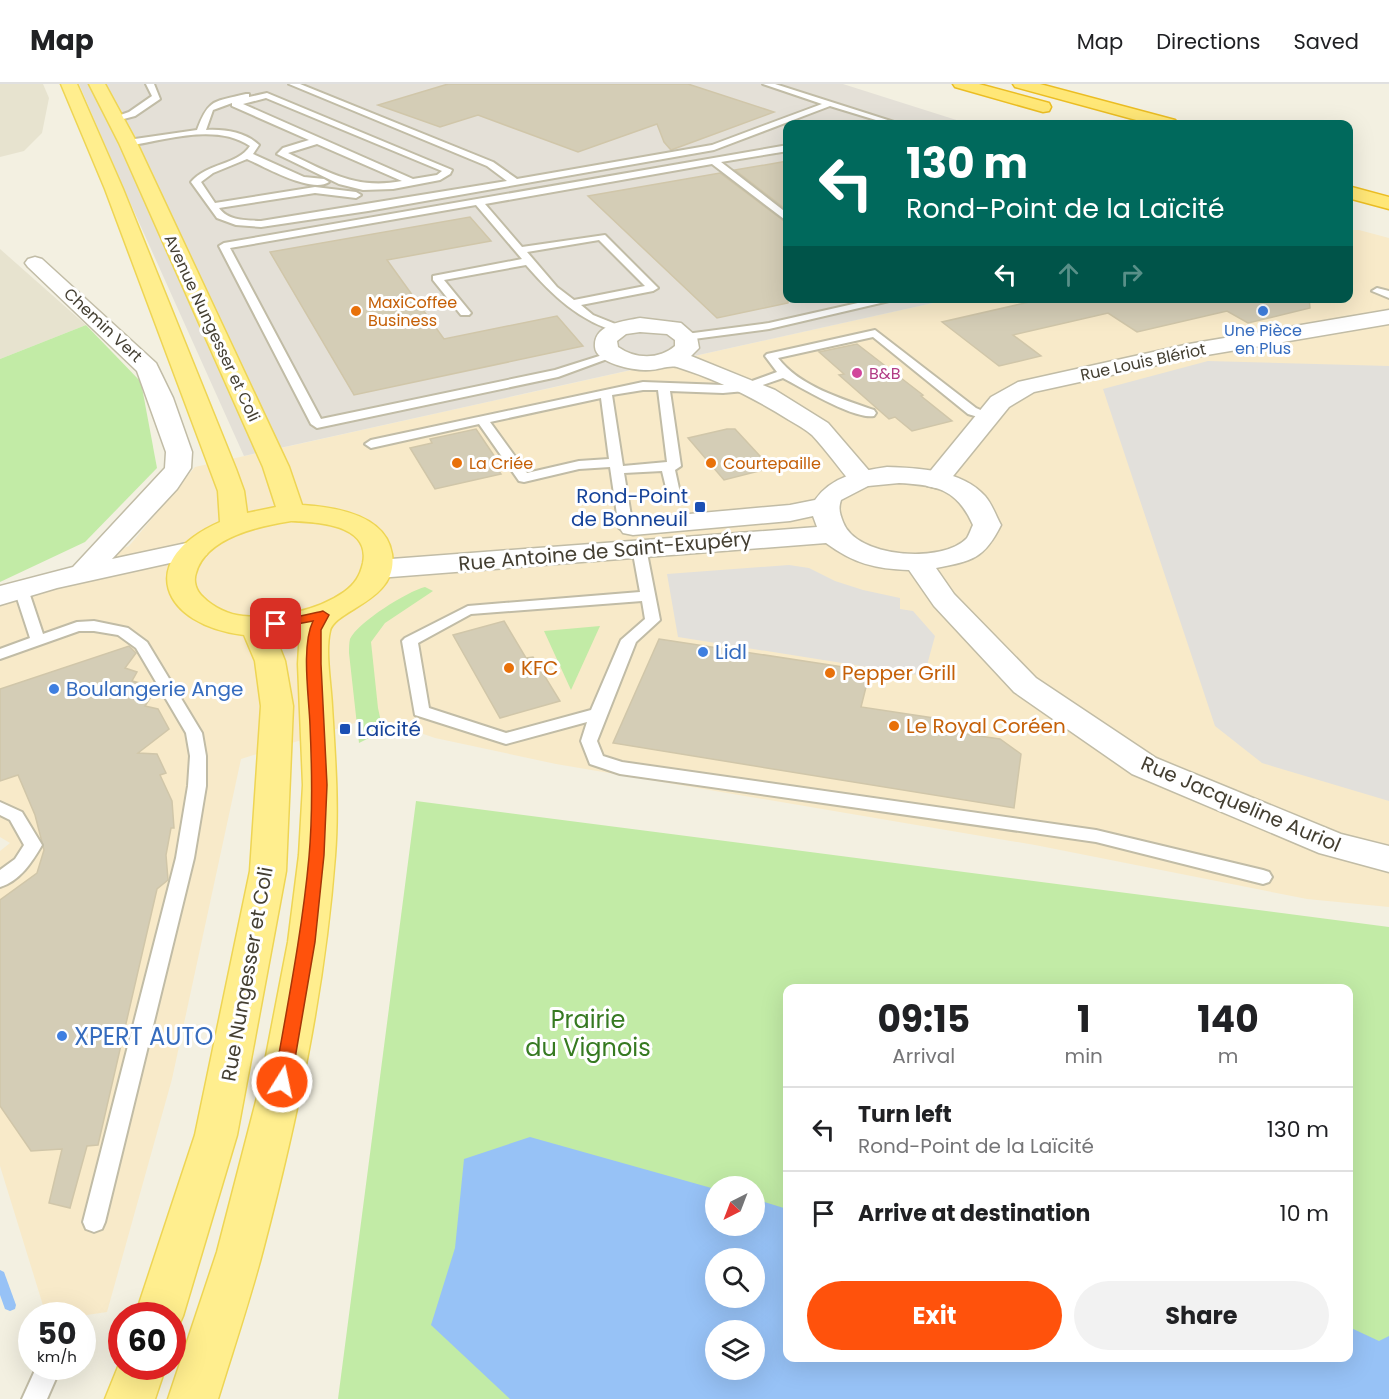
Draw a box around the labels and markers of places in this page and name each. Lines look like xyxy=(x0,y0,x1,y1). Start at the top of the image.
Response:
place label: MaxiCoffee Business xyxy=(368,291,457,332)
marker: MaxiCoffee Business xyxy=(349,304,363,318)
marker: Une Pièce en Plus xyxy=(1256,304,1270,318)
place label: Une Pièce en Plus xyxy=(1224,319,1302,360)
place label: B&B xyxy=(869,362,901,385)
marker: B&B xyxy=(850,366,864,380)
place label: La Criée xyxy=(469,452,533,475)
place label: Courtepaille xyxy=(723,452,821,475)
marker: La Criée xyxy=(450,456,464,470)
marker: Courtepaille xyxy=(704,456,718,470)
place label: Rond-Point de Bonneuil xyxy=(571,482,688,533)
marker: Rond-Point de Bonneuil xyxy=(693,500,707,514)
pin xyxy=(250,598,301,649)
place label: Lidl xyxy=(715,638,747,666)
marker: Lidl xyxy=(696,645,710,659)
place label: KFC xyxy=(521,654,559,682)
place label: Pepper Grill xyxy=(842,659,956,687)
marker: KFC xyxy=(502,661,516,675)
marker: Pepper Grill xyxy=(823,666,837,680)
place label: Boulangerie Ange xyxy=(66,675,243,703)
marker: Boulangerie Ange xyxy=(47,682,61,696)
place label: Le Royal Coréen xyxy=(906,712,1066,740)
place label: Laïcité xyxy=(357,715,421,743)
marker: Le Royal Coréen xyxy=(887,719,901,733)
marker: Laïcité xyxy=(338,722,352,736)
place label: XPERT AUTO xyxy=(74,1020,213,1053)
marker: XPERT AUTO xyxy=(55,1029,69,1043)

